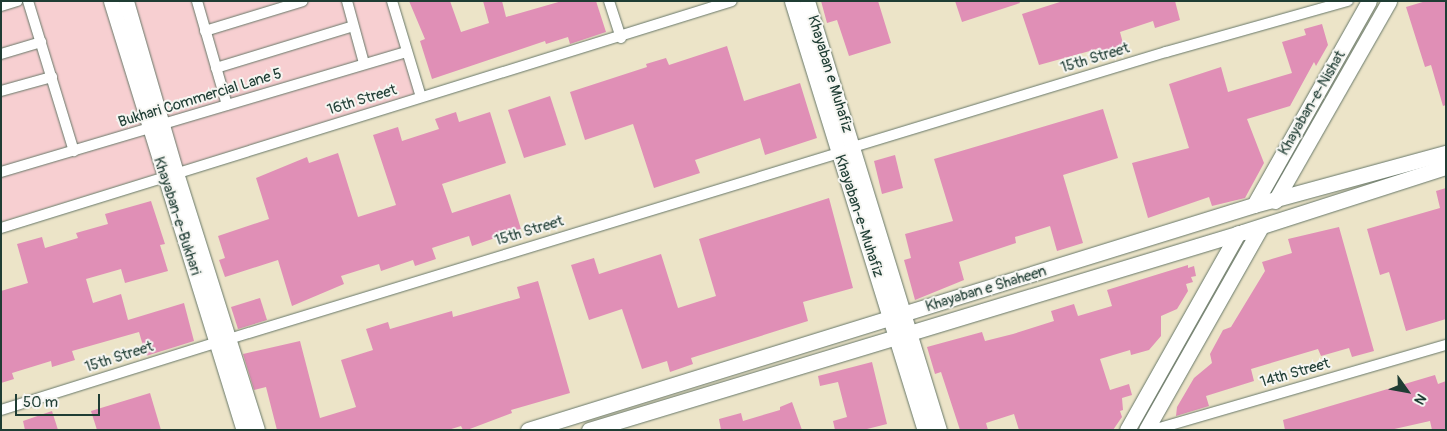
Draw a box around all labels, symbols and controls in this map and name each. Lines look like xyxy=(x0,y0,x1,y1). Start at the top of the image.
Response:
street label: Khayaban e Muhafiz xyxy=(804,13,856,135)
street label: 15th Street xyxy=(1058,39,1132,77)
street label: Khayaban-e-Nishat xyxy=(1275,47,1349,159)
street label: Bukhari Commercial Lane 5 xyxy=(116,65,284,131)
street label: 16th Street xyxy=(325,81,399,119)
street label: Khayaban-e-Muhafiz xyxy=(831,152,887,280)
street label: Khayaban-e-Bukhari xyxy=(149,155,205,277)
street label: 15th Street xyxy=(492,212,566,250)
street label: Khayaban e Shaheen xyxy=(923,262,1049,316)
street label: 15th Street xyxy=(82,337,156,377)
street label: 14th Street xyxy=(1258,354,1332,392)
north arrow xyxy=(1382,366,1432,416)
scale bar xyxy=(18,384,102,416)
text: N xyxy=(1410,391,1430,408)
text: 50 m xyxy=(23,393,58,412)

